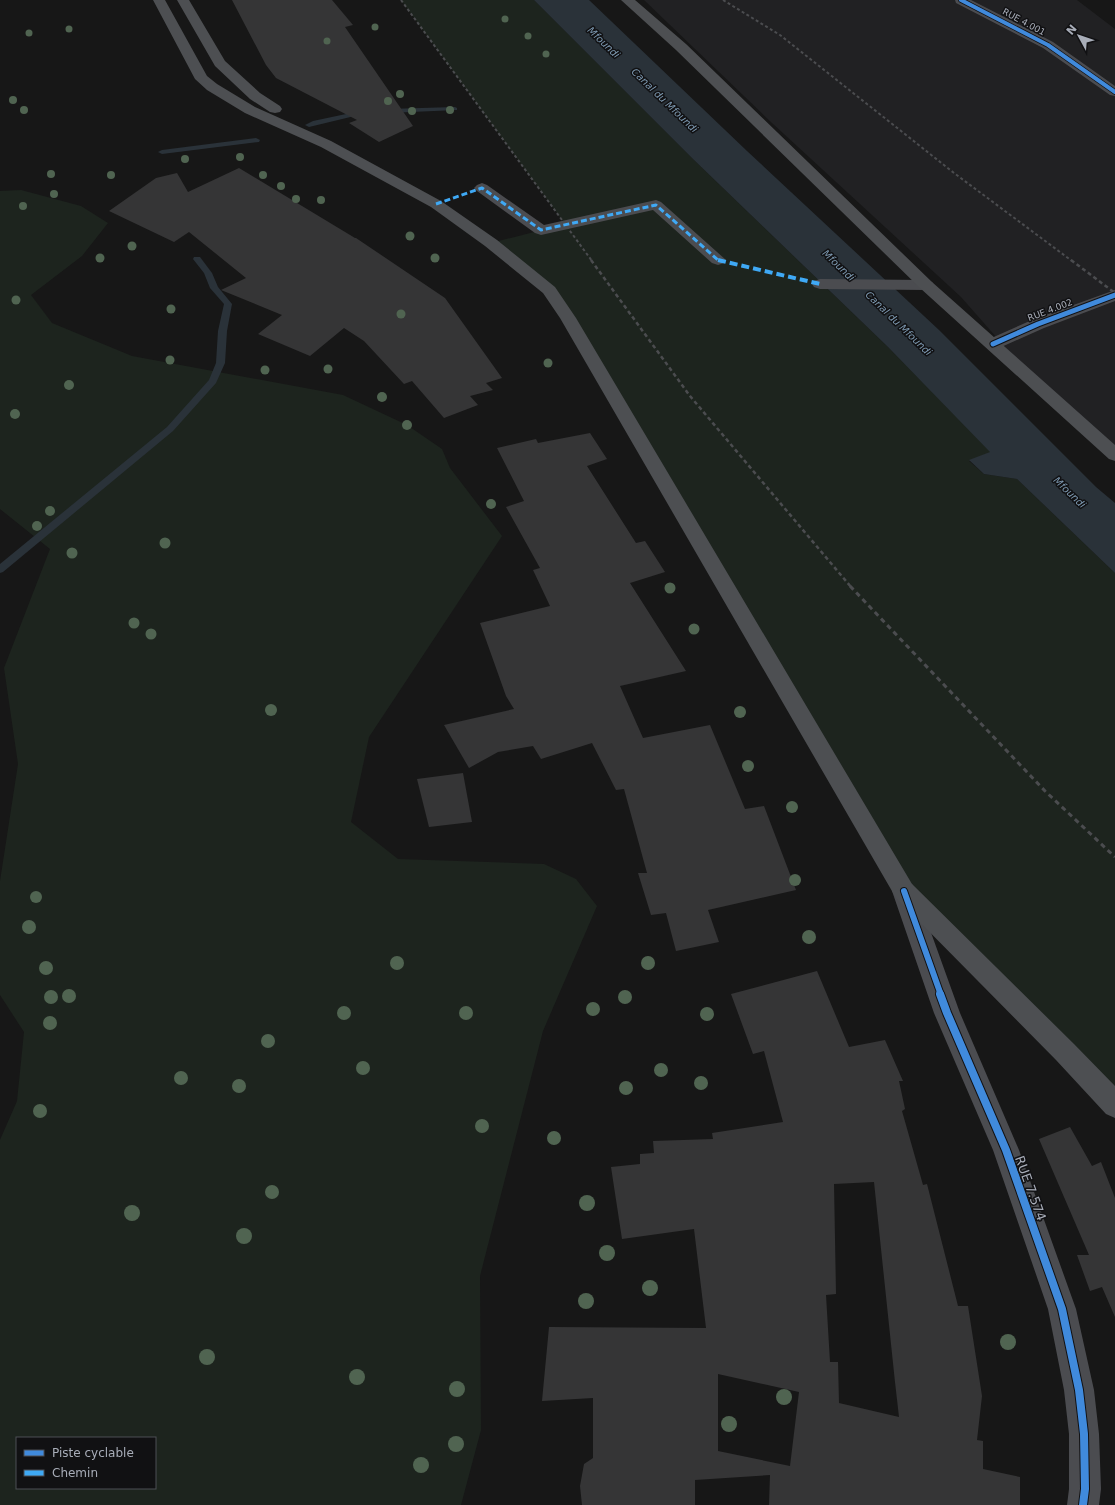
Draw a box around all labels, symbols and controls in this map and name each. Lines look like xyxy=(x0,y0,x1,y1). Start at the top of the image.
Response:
street label: RUE 4.001 xyxy=(1001,7,1047,37)
north arrow xyxy=(1059,16,1099,56)
text: N xyxy=(1064,22,1080,38)
water label: Mfoundi xyxy=(585,24,622,60)
water label: Canal du Mfoundi xyxy=(629,66,700,135)
water label: Mfoundi xyxy=(820,247,857,283)
water label: Canal du Mfoundi xyxy=(863,289,934,358)
street label: RUE 4.002 xyxy=(1026,297,1074,323)
water label: Mfoundi xyxy=(1051,474,1088,510)
street label: RUE 7.574 xyxy=(1012,1154,1049,1223)
legend xyxy=(16,1437,156,1489)
text: Piste cyclable xyxy=(52,1446,134,1460)
text: Chemin xyxy=(52,1466,98,1480)

